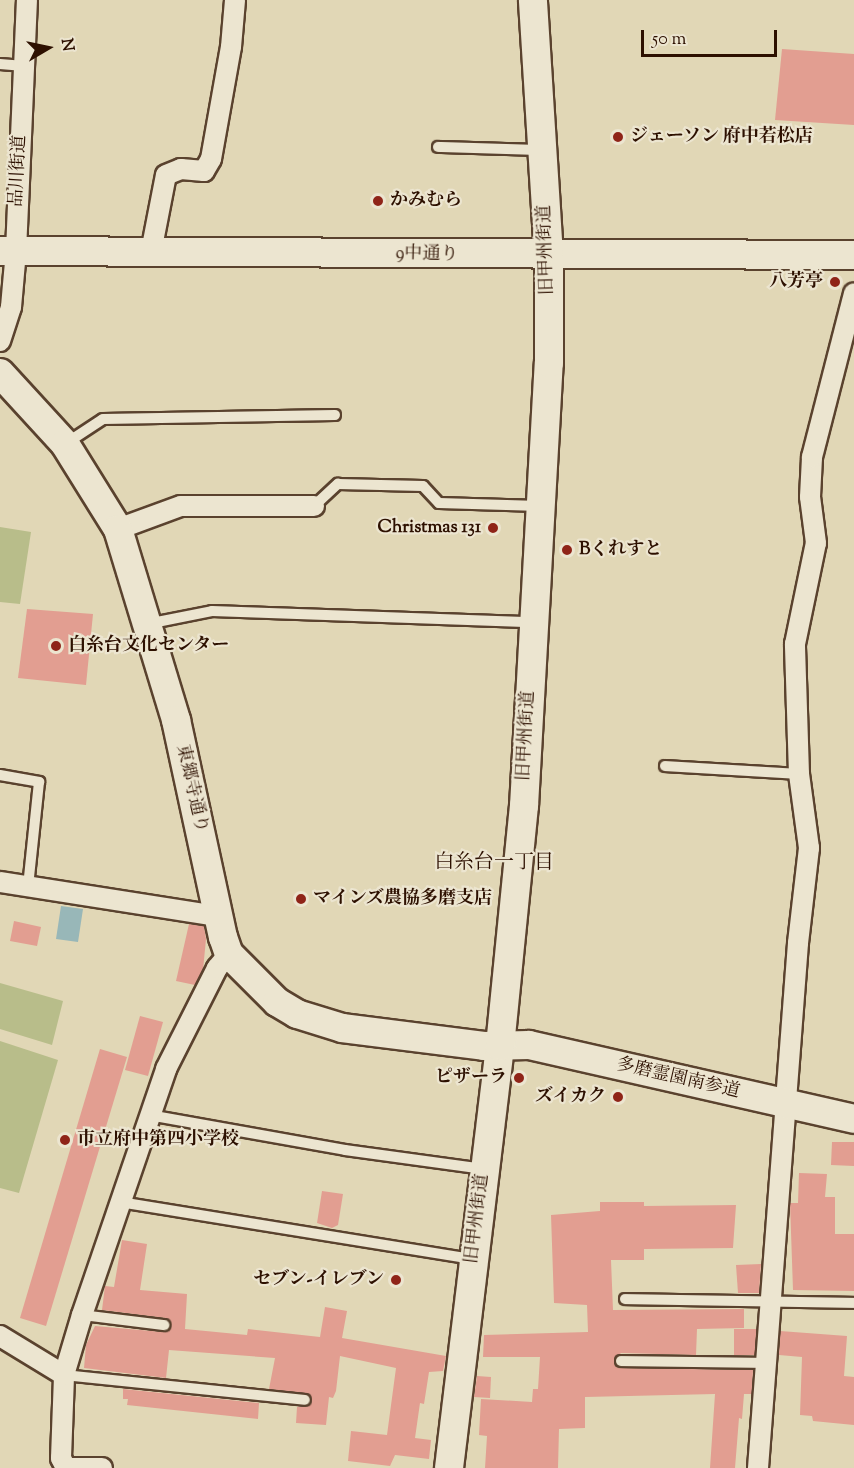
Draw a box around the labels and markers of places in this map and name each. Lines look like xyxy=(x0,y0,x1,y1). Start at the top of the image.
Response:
place label: ジェーソン 府中若松店 xyxy=(630,126,814,148)
marker: ジェーソン 府中若松店 xyxy=(611,130,625,144)
place label: かみむら xyxy=(390,190,462,212)
marker: かみむら xyxy=(371,194,385,208)
place label: 八芳亭 xyxy=(769,271,823,293)
marker: 八芳亭 xyxy=(828,275,842,289)
place label: Christmas 131 xyxy=(377,517,481,539)
marker: Christmas 131 xyxy=(486,521,500,535)
place label: Bくれすと xyxy=(579,539,662,561)
marker: Bくれすと xyxy=(560,543,574,557)
place label: 白糸台文化センター xyxy=(68,635,230,657)
marker: 白糸台文化センター xyxy=(49,639,63,653)
place label: マインズ農協多磨支店 xyxy=(313,888,493,910)
marker: マインズ農協多磨支店 xyxy=(294,892,308,906)
place label: ピザーラ xyxy=(435,1067,507,1089)
marker: ピザーラ xyxy=(512,1071,526,1085)
place label: ズイカク xyxy=(534,1086,606,1108)
marker: ズイカク xyxy=(611,1090,625,1104)
place label: 市立府中第四小学校 xyxy=(77,1129,239,1151)
marker: 市立府中第四小学校 xyxy=(58,1133,72,1147)
place label: セブン-イレブン xyxy=(252,1269,384,1291)
marker: セブン-イレブン xyxy=(389,1273,403,1287)

